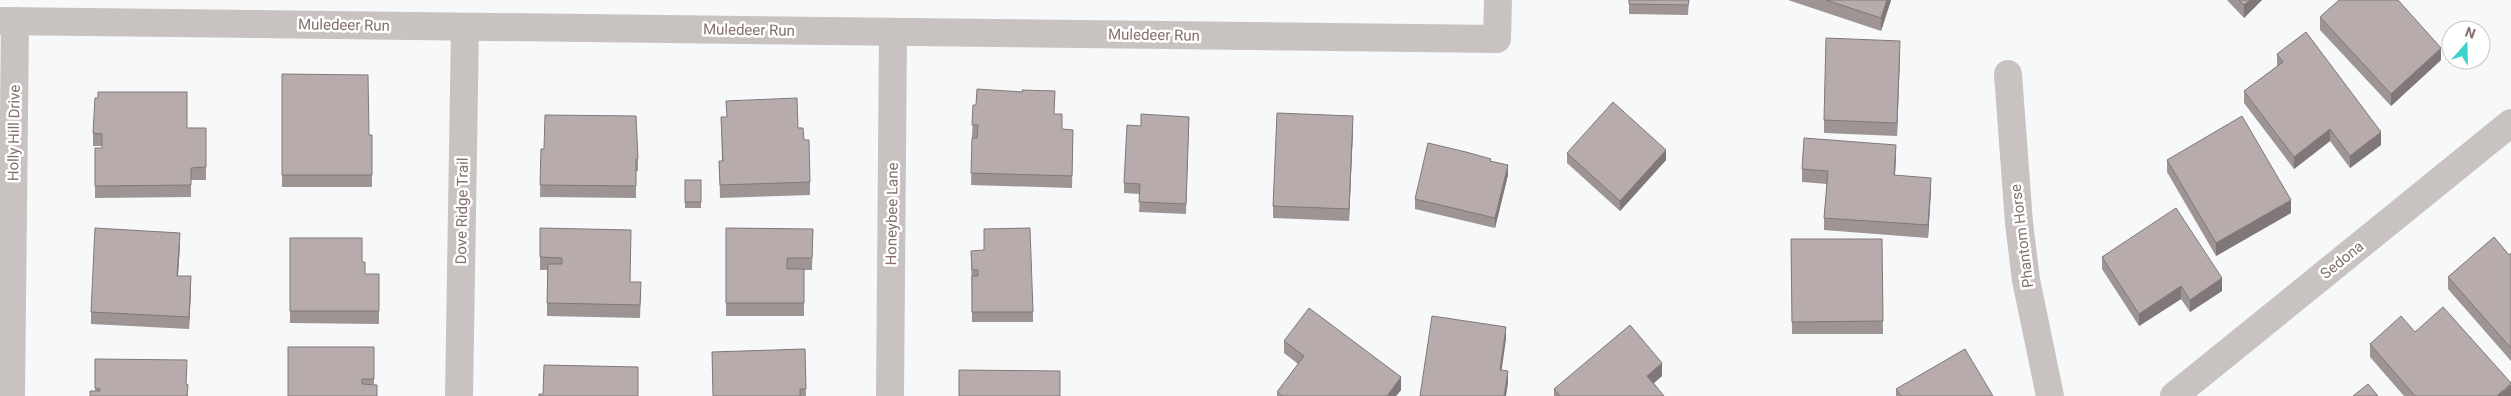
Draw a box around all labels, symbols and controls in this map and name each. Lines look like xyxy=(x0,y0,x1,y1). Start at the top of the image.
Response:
street label: Muledeer Run xyxy=(298,15,390,35)
street label: Muledeer Run xyxy=(703,20,795,40)
north arrow xyxy=(2441,20,2491,70)
text: N xyxy=(2463,24,2478,42)
street label: Muledeer Run xyxy=(1108,25,1200,45)
street label: Holly Hill Drive xyxy=(4,85,24,181)
street label: Dove Ridge Trail xyxy=(452,157,472,265)
street label: Honeybee Lane xyxy=(882,162,902,266)
street label: Phantom Horse xyxy=(2007,183,2037,289)
street label: Sedona xyxy=(2317,237,2367,283)

